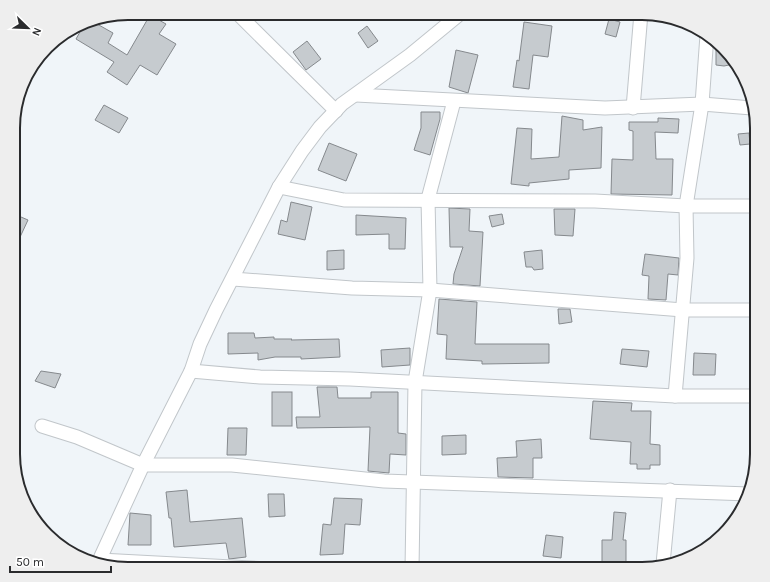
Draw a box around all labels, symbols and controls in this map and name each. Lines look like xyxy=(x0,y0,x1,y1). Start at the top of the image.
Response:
north arrow xyxy=(8,8,48,48)
text: N xyxy=(29,26,44,38)
scale bar xyxy=(10,548,111,574)
text: 50 m xyxy=(16,555,44,569)

